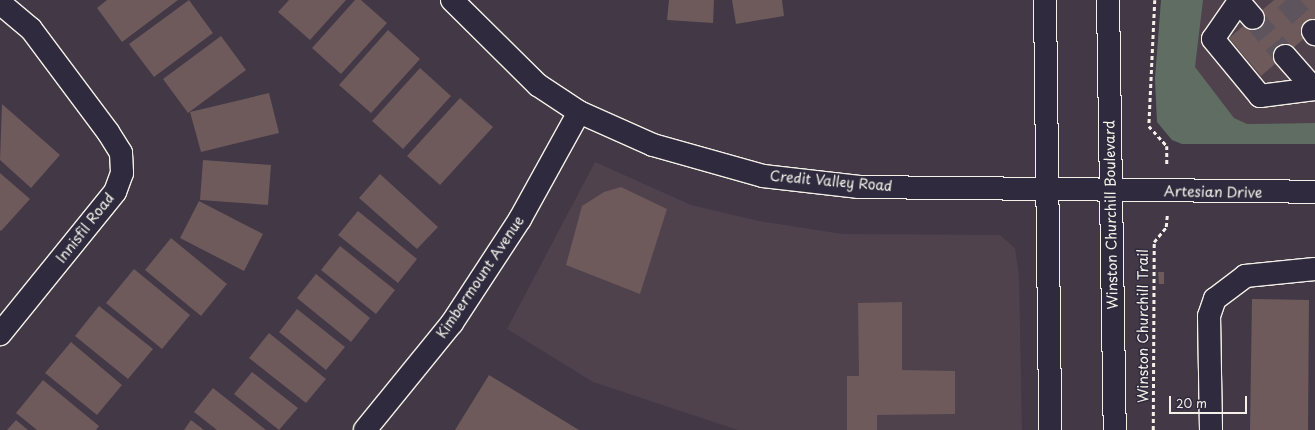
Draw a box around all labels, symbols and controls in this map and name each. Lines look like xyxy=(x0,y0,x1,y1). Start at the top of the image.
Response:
street label: Winston Churchill Boulevard xyxy=(1101,120,1121,310)
street label: Credit Valley Road xyxy=(768,167,894,195)
street label: Artesian Drive xyxy=(1164,183,1262,201)
street label: Innisfil Road xyxy=(53,190,117,266)
street label: Kimbermount Avenue xyxy=(433,213,527,341)
street label: Winston Churchill Trail xyxy=(1135,249,1151,403)
scale bar xyxy=(1171,388,1249,414)
text: 20 m xyxy=(1176,394,1207,412)

